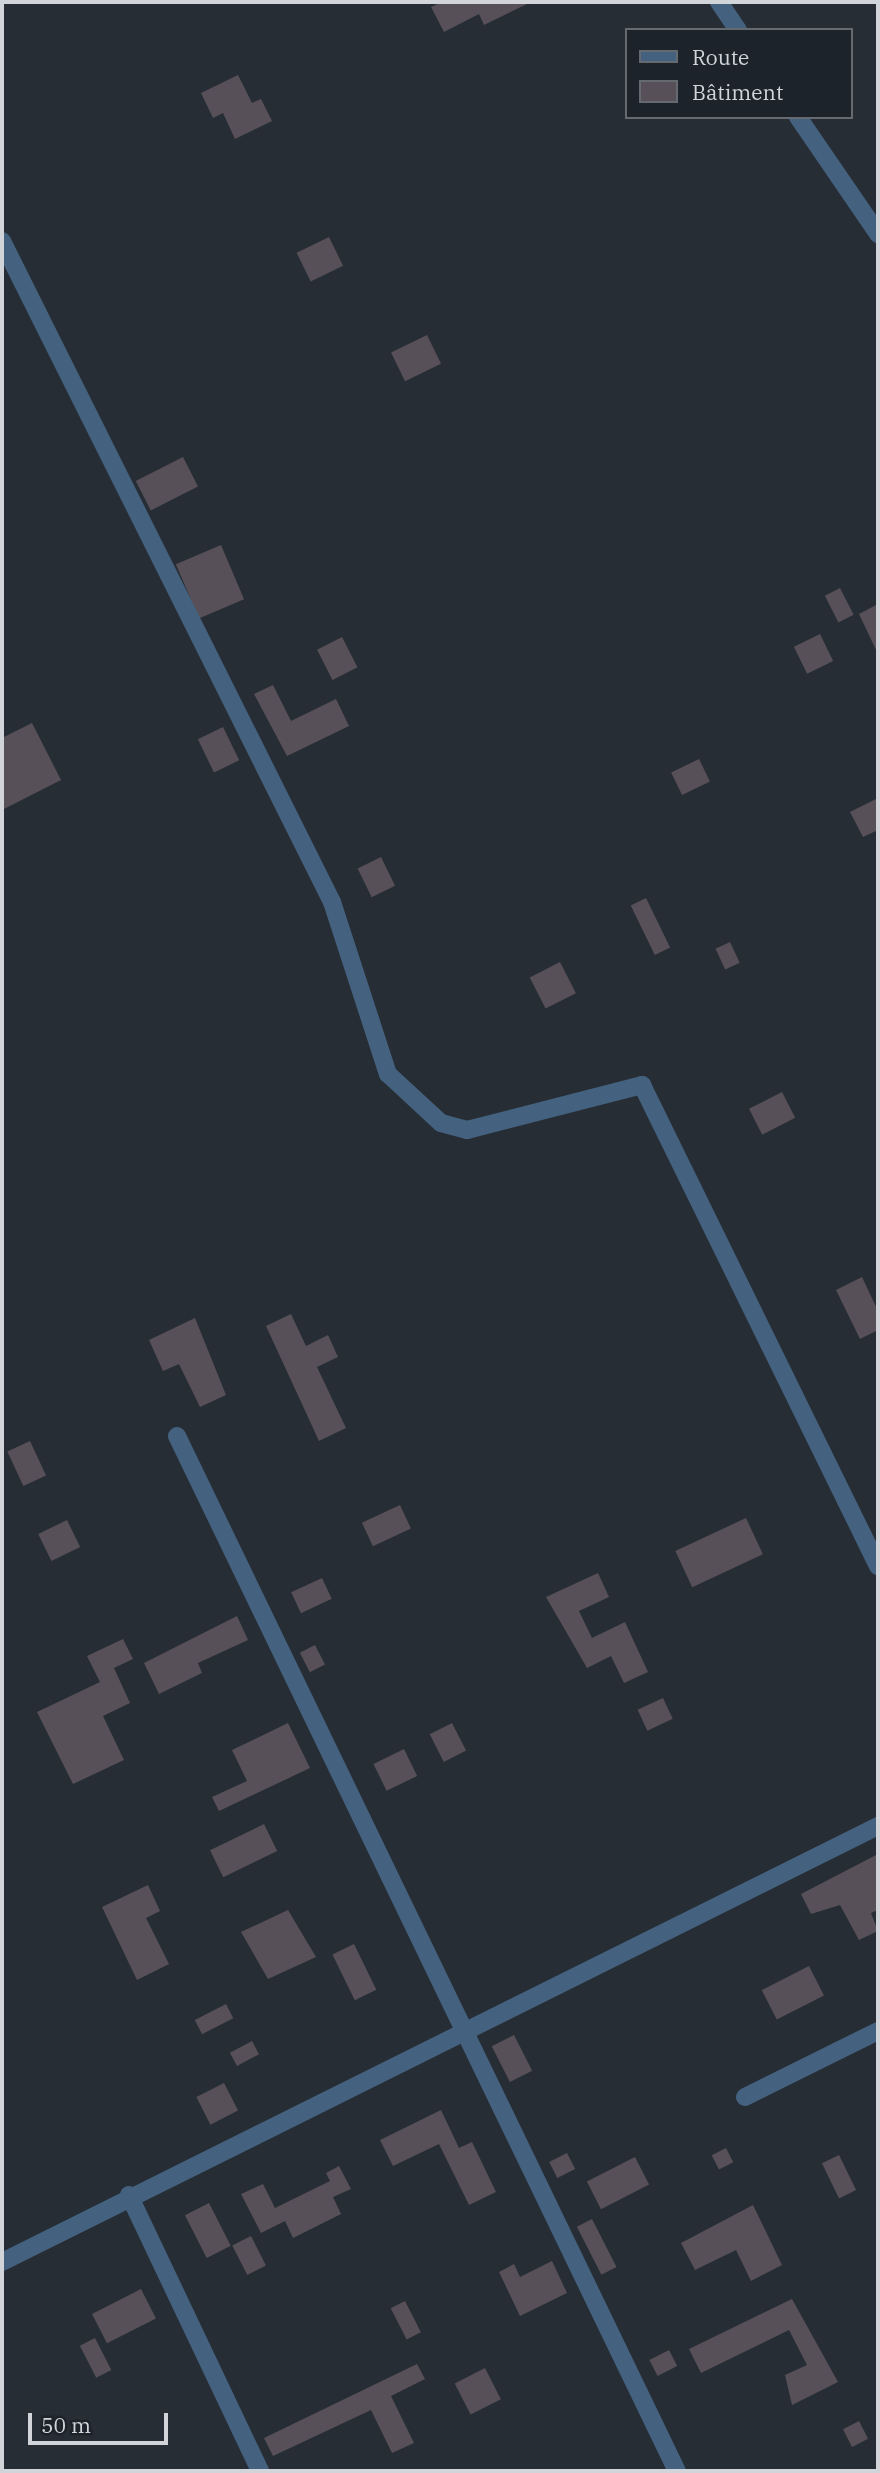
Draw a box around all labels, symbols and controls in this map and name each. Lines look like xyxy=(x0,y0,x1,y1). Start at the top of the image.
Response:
legend xyxy=(624,28,852,119)
text: Route xyxy=(692,43,749,71)
text: Bâtiment xyxy=(692,78,783,106)
scale bar xyxy=(32,2400,172,2444)
text: 50 m xyxy=(41,2411,91,2439)

